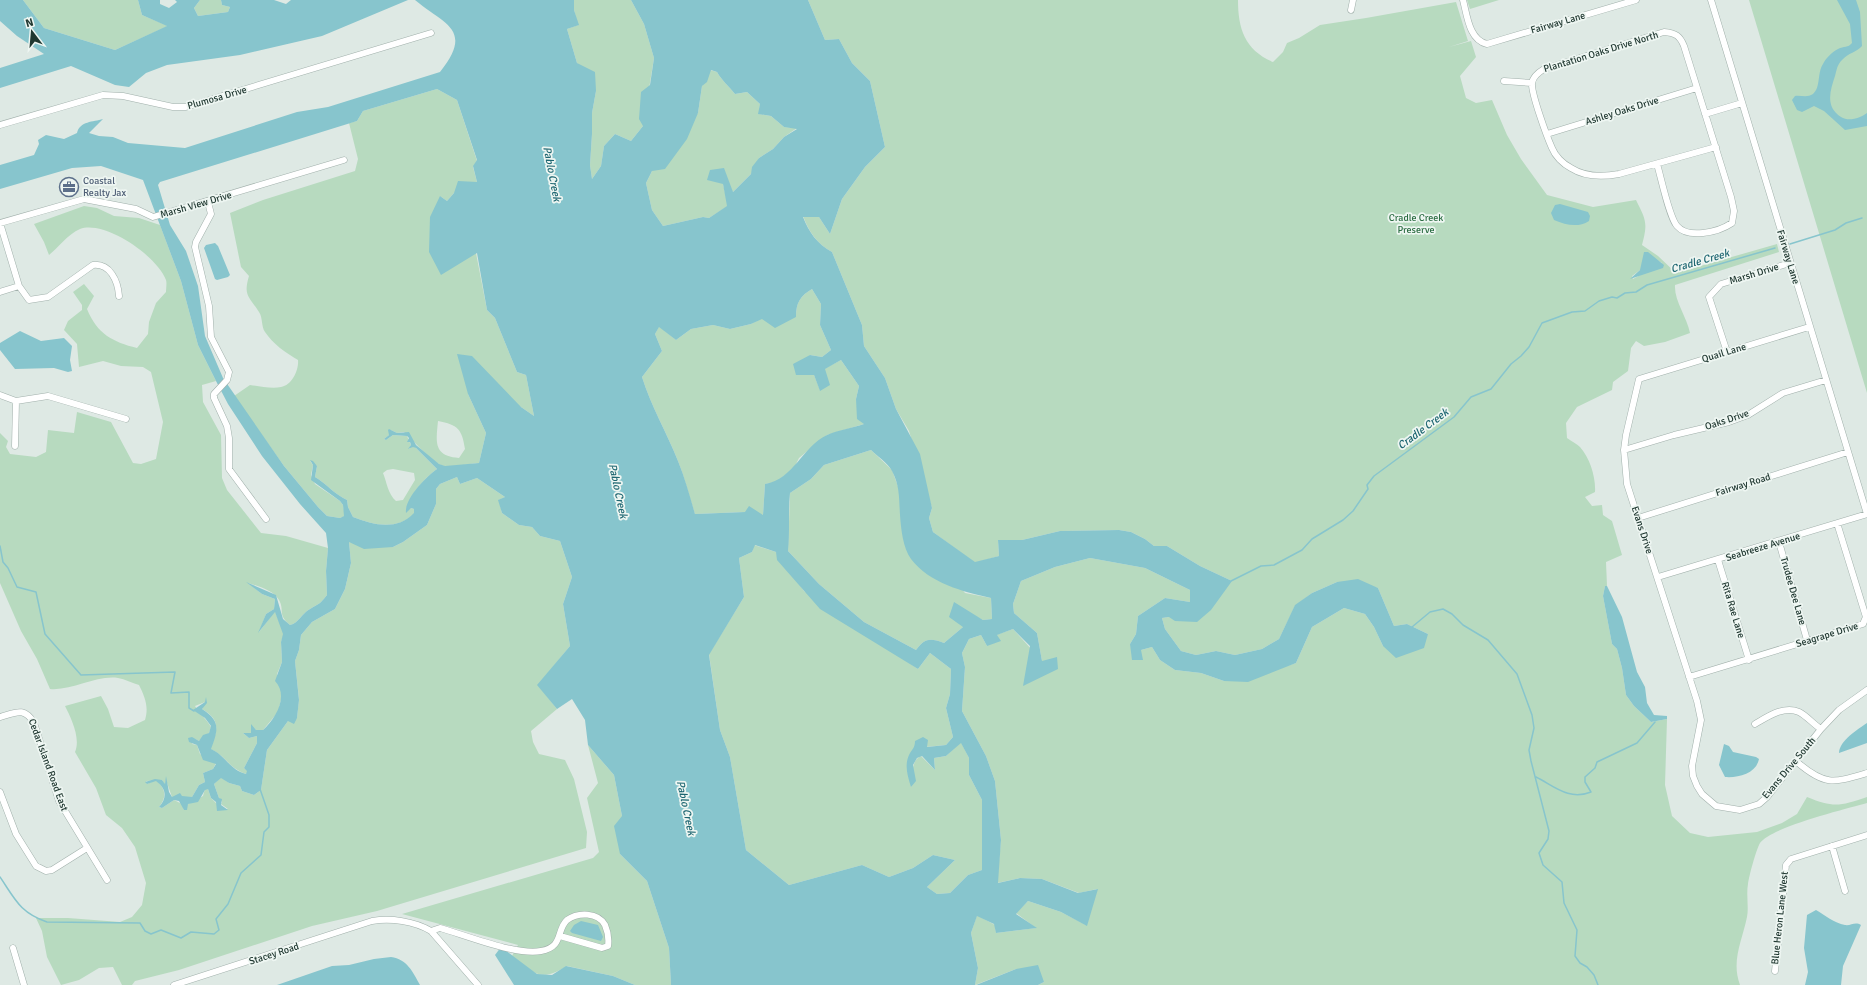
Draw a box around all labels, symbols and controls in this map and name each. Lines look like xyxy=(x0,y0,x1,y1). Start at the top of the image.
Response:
street label: Fairway Lane xyxy=(1529,9,1587,37)
north arrow xyxy=(12,12,52,52)
text: N xyxy=(24,16,35,30)
street label: Plantation Oaks Drive North xyxy=(1542,29,1660,75)
street label: Plumosa Drive xyxy=(186,84,248,112)
street label: Ashley Oaks Drive xyxy=(1584,94,1660,128)
water label: Pablo Creek xyxy=(540,145,564,204)
place label: Coastal Realty Jax xyxy=(83,175,126,199)
office icon: Coastal Realty Jax xyxy=(58,176,80,198)
street label: Marsh View Drive xyxy=(159,189,233,221)
park label: Cradle Creek Preserve xyxy=(1389,212,1443,236)
street label: Fairway Lane xyxy=(1774,228,1802,286)
water label: Cradle Creek xyxy=(1669,246,1732,276)
street label: Marsh Drive xyxy=(1728,261,1780,287)
street label: Quail Lane xyxy=(1700,341,1748,365)
water label: Cradle Creek xyxy=(1395,405,1452,452)
street label: Oaks Drive xyxy=(1704,407,1750,433)
water label: Pablo Creek xyxy=(606,462,630,521)
street label: Fairway Road xyxy=(1714,471,1772,499)
street label: Evans Drive xyxy=(1629,505,1655,555)
street label: Seabreeze Avenue xyxy=(1724,530,1802,564)
street label: Trudee Dee Lane xyxy=(1778,555,1808,627)
street label: Rita Rae Lane xyxy=(1719,580,1747,640)
street label: Seagrape Drive xyxy=(1794,620,1860,650)
street label: Cedar Island Road East xyxy=(26,717,71,813)
street label: Evans Drive South xyxy=(1760,735,1818,801)
water label: Pablo Creek xyxy=(674,779,698,838)
street label: Blue Heron Lane West xyxy=(1769,870,1791,965)
street label: Stacey Road xyxy=(247,940,301,968)

